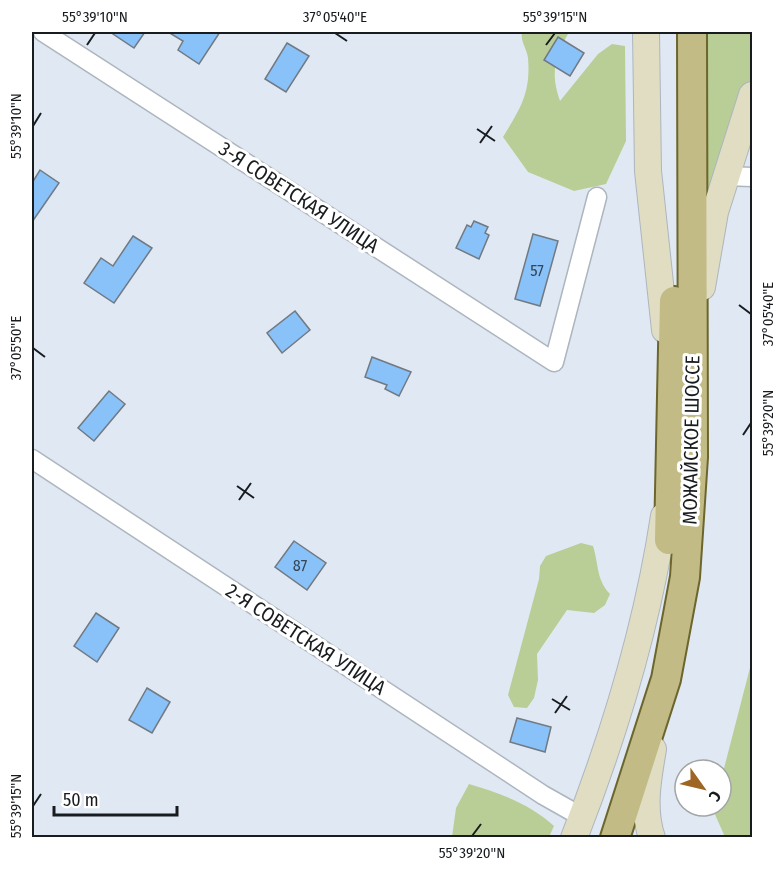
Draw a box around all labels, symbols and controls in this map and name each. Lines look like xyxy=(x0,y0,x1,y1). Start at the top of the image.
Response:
text: 55°39'10"N xyxy=(62,8,128,26)
text: 37°05'40"E xyxy=(303,8,367,26)
text: 55°39'15"N xyxy=(523,8,587,26)
text: 55°39'10"N xyxy=(7,93,25,159)
street label: 3-Я СОВЕТСКАЯ УЛИЦА xyxy=(215,136,384,258)
house number: 57 xyxy=(530,261,544,280)
text: 37°05'40"E xyxy=(759,282,777,346)
text: 37°05'50"E xyxy=(7,316,25,380)
street label: МОЖАЙСКОЕ ШОССЕ xyxy=(678,355,704,525)
text: 55°39'20"N xyxy=(759,390,777,456)
house number: 87 xyxy=(293,556,308,575)
street label: 2-Я СОВЕТСКАЯ УЛИЦА xyxy=(222,578,391,700)
north arrow xyxy=(673,758,733,818)
text: 55°39'15"N xyxy=(7,774,25,838)
scale bar xyxy=(54,779,177,817)
text: С xyxy=(704,787,725,805)
text: 50 m xyxy=(63,789,99,811)
text: 55°39'20"N xyxy=(439,844,505,862)

